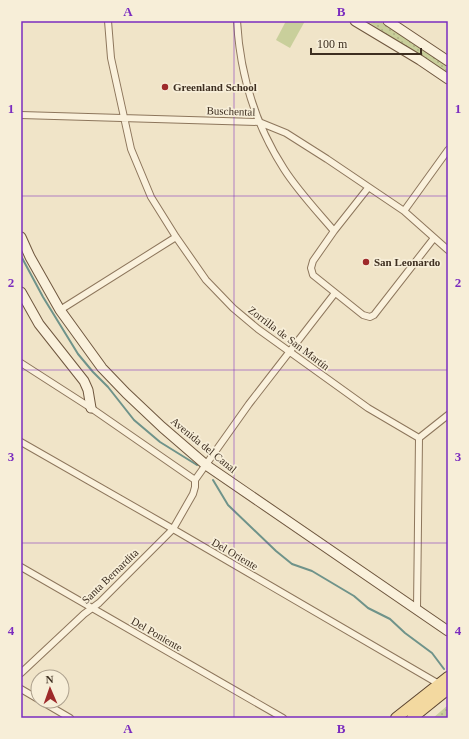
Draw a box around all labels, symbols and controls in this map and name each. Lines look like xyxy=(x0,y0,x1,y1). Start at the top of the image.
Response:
text: A xyxy=(123,4,133,19)
text: B xyxy=(337,4,346,19)
scale bar xyxy=(311,30,421,56)
text: 100 m xyxy=(317,37,348,51)
place label: Greenland School xyxy=(173,81,257,93)
marker: Greenland School xyxy=(160,82,170,92)
text: 1 xyxy=(8,101,14,116)
text: 1 xyxy=(455,101,461,116)
street label: Buschental xyxy=(206,104,256,118)
place label: San Leonardo xyxy=(374,256,441,268)
marker: San Leonardo xyxy=(361,257,371,267)
text: 2 xyxy=(8,275,14,290)
text: 2 xyxy=(455,275,461,290)
street label: Zorrilla de San Martín xyxy=(246,304,332,373)
street label: Avenida del Canal xyxy=(169,415,239,475)
text: 3 xyxy=(8,449,15,464)
text: 3 xyxy=(455,449,462,464)
street label: Del Oriente xyxy=(210,536,260,572)
street label: Santa Bernardita xyxy=(79,546,141,606)
street label: Del Poniente xyxy=(129,615,185,654)
text: 4 xyxy=(8,623,15,638)
text: 4 xyxy=(455,623,462,638)
north arrow xyxy=(30,669,70,709)
text: N xyxy=(45,673,54,685)
text: A xyxy=(123,721,133,736)
text: B xyxy=(337,721,346,736)

